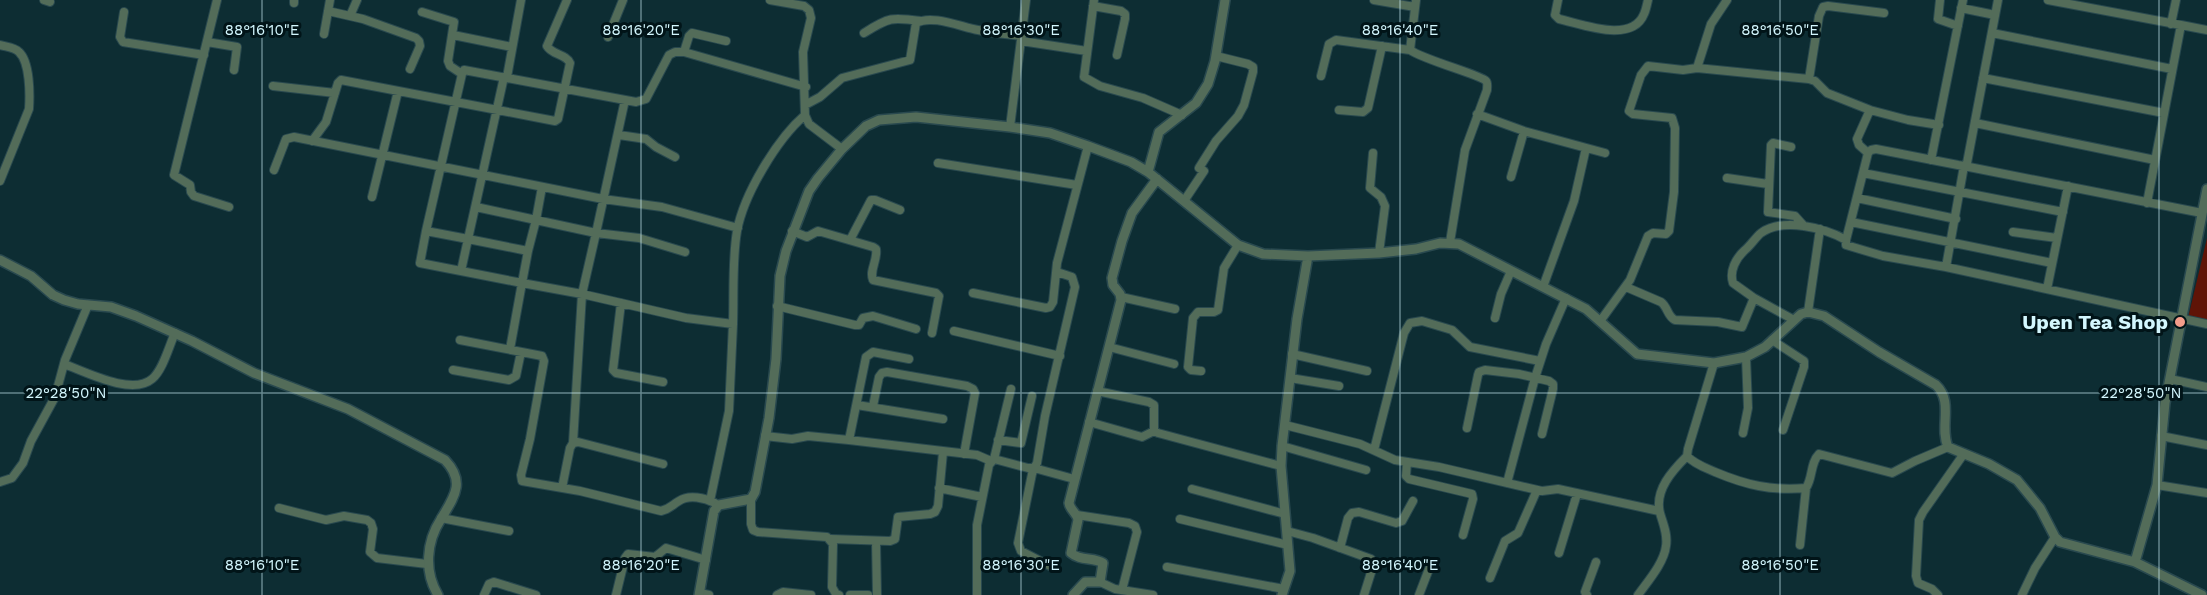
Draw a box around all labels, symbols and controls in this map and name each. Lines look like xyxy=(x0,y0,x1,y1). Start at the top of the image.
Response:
text: 88°16'10"E xyxy=(225,21,299,39)
text: 88°16'20"E xyxy=(602,21,680,39)
text: 88°16'30"E xyxy=(982,21,1060,39)
text: 88°16'40"E xyxy=(1362,21,1438,39)
text: 88°16'50"E xyxy=(1741,21,1819,39)
place label: Upen Tea Shop xyxy=(2022,310,2168,334)
marker: Upen Tea Shop xyxy=(2173,315,2187,329)
text: 22°28'50"N xyxy=(25,384,107,402)
text: 22°28'50"N xyxy=(2100,384,2182,402)
text: 88°16'10"E xyxy=(225,556,299,574)
text: 88°16'20"E xyxy=(602,556,680,574)
text: 88°16'30"E xyxy=(982,556,1060,574)
text: 88°16'40"E xyxy=(1362,556,1438,574)
text: 88°16'50"E xyxy=(1741,556,1819,574)

